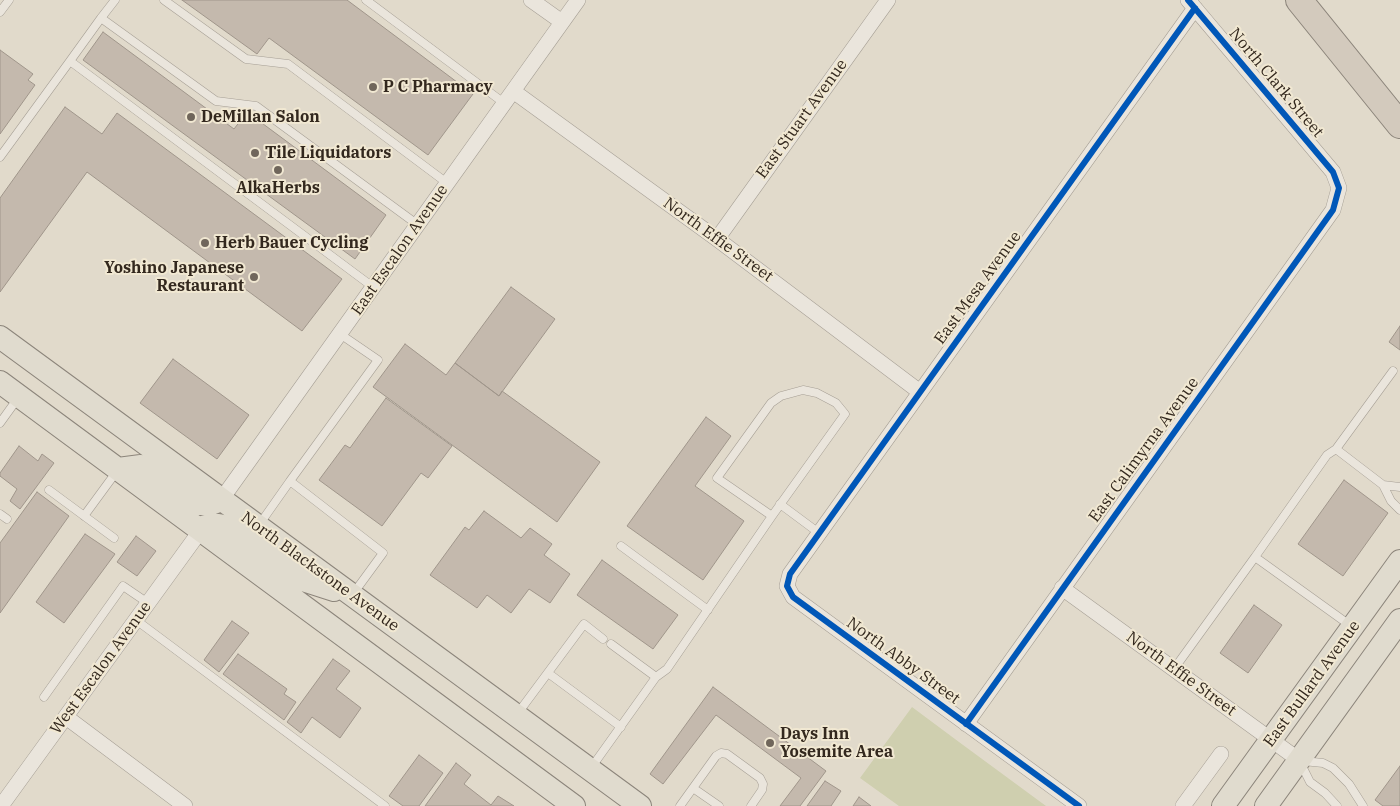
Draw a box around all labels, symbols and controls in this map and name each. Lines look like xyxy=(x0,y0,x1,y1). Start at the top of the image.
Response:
street label: North Clark Street xyxy=(1225,24,1327,142)
street label: East Stuart Avenue xyxy=(752,56,852,182)
place label: P C Pharmacy xyxy=(383,77,493,97)
marker: P C Pharmacy xyxy=(367,81,379,93)
place label: DeMillan Salon xyxy=(201,107,320,127)
marker: DeMillan Salon xyxy=(185,111,197,123)
place label: Tile Liquidators xyxy=(265,143,391,163)
marker: Tile Liquidators xyxy=(249,147,261,159)
marker: AlkaHerbs xyxy=(272,164,284,176)
place label: AlkaHerbs xyxy=(236,178,320,198)
street label: East Escalon Avenue xyxy=(348,181,452,319)
street label: North Effie Street xyxy=(659,194,777,286)
street label: East Mesa Avenue xyxy=(931,228,1025,348)
place label: Herb Bauer Cycling xyxy=(215,233,368,253)
marker: Herb Bauer Cycling xyxy=(199,237,211,249)
place label: Yoshino Japanese Restaurant xyxy=(104,258,244,296)
marker: Yoshino Japanese Restaurant xyxy=(248,271,260,283)
street label: East Calimyrna Avenue xyxy=(1085,374,1203,526)
street label: North Blackstone Avenue xyxy=(237,508,403,636)
street label: West Escalon Avenue xyxy=(46,598,156,738)
street label: North Abby Street xyxy=(843,613,963,709)
street label: East Bullard Avenue xyxy=(1260,617,1364,751)
street label: North Effie Street xyxy=(1122,628,1240,720)
place label: Days Inn Yosemite Area xyxy=(780,724,893,762)
marker: Days Inn Yosemite Area xyxy=(764,737,776,749)

